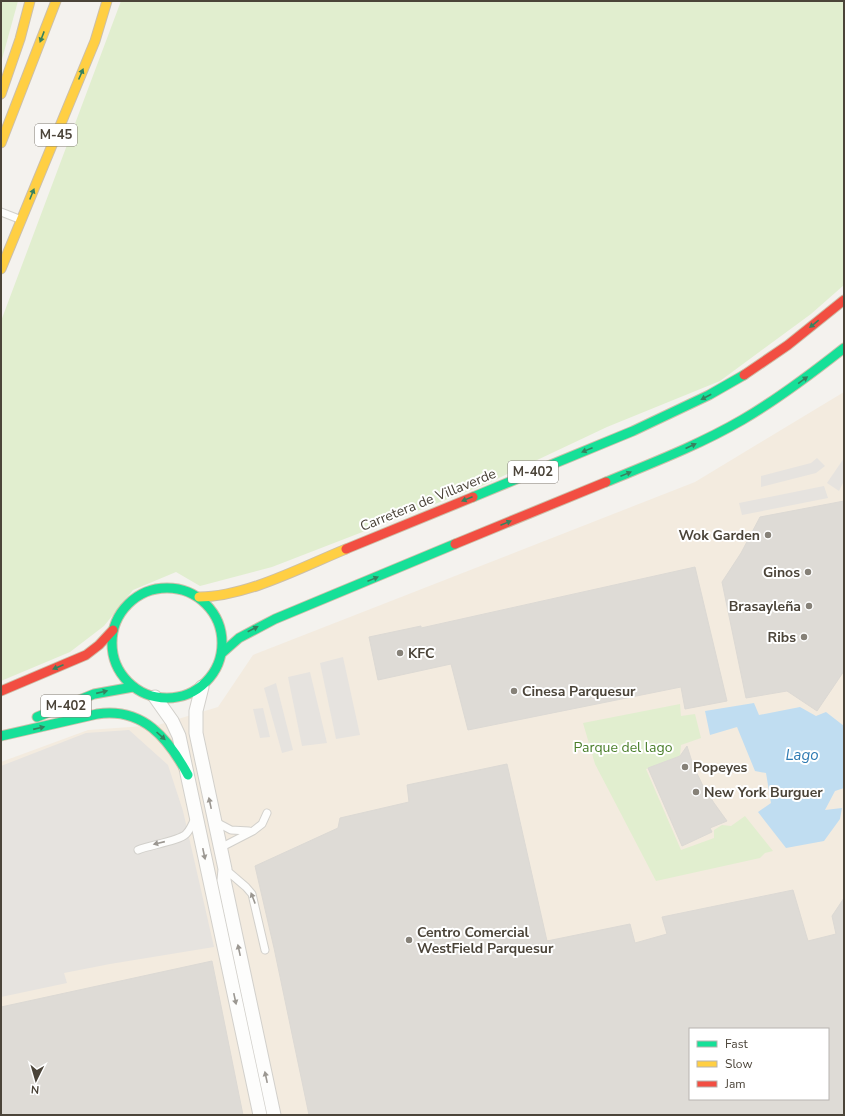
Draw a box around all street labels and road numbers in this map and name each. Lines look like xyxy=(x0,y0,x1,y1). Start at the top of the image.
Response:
road number: M-45 xyxy=(35,124,77,146)
road number: M-402 xyxy=(508,461,558,483)
street label: Carretera de Villaverde xyxy=(357,464,499,536)
road number: M-402 xyxy=(41,695,91,717)

